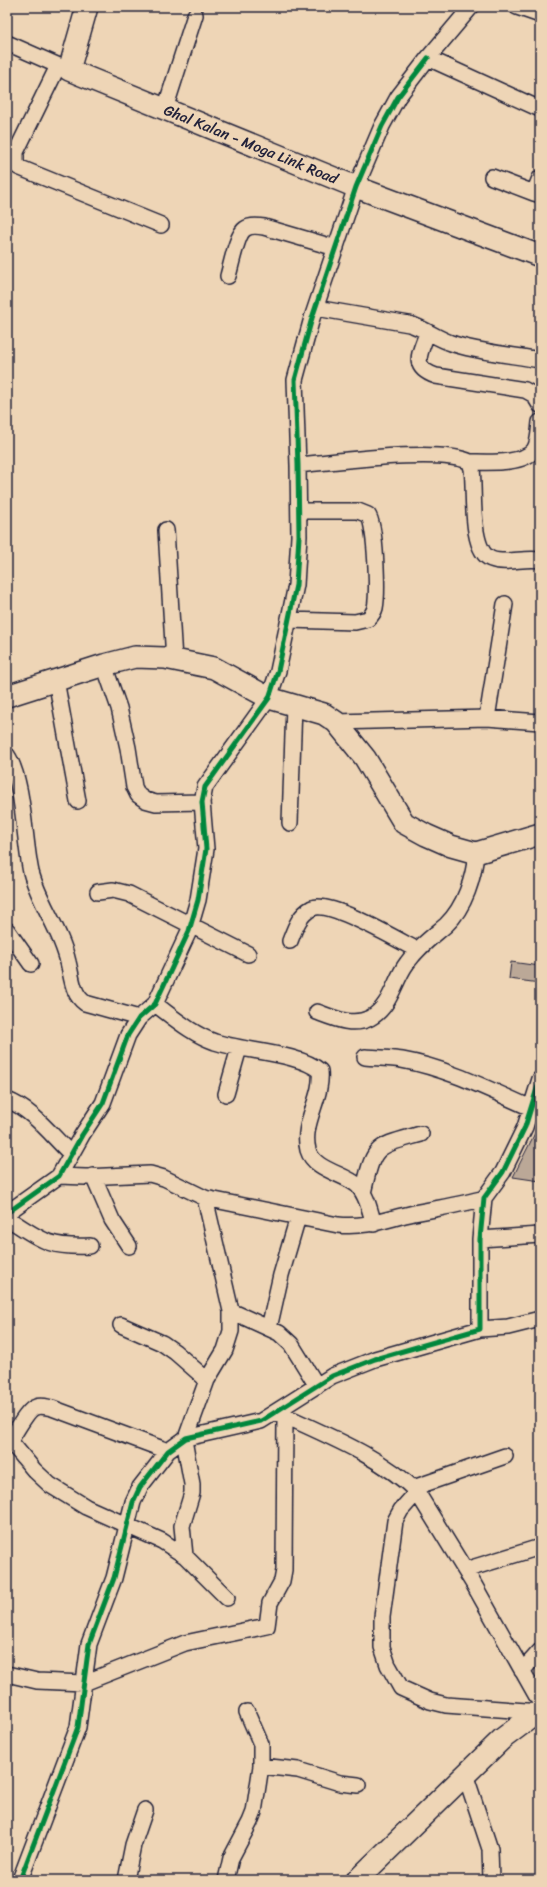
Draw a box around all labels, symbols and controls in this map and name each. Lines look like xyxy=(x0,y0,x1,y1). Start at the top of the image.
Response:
street label: Ghal Kalan - Moga Link Road xyxy=(160,97,343,192)

